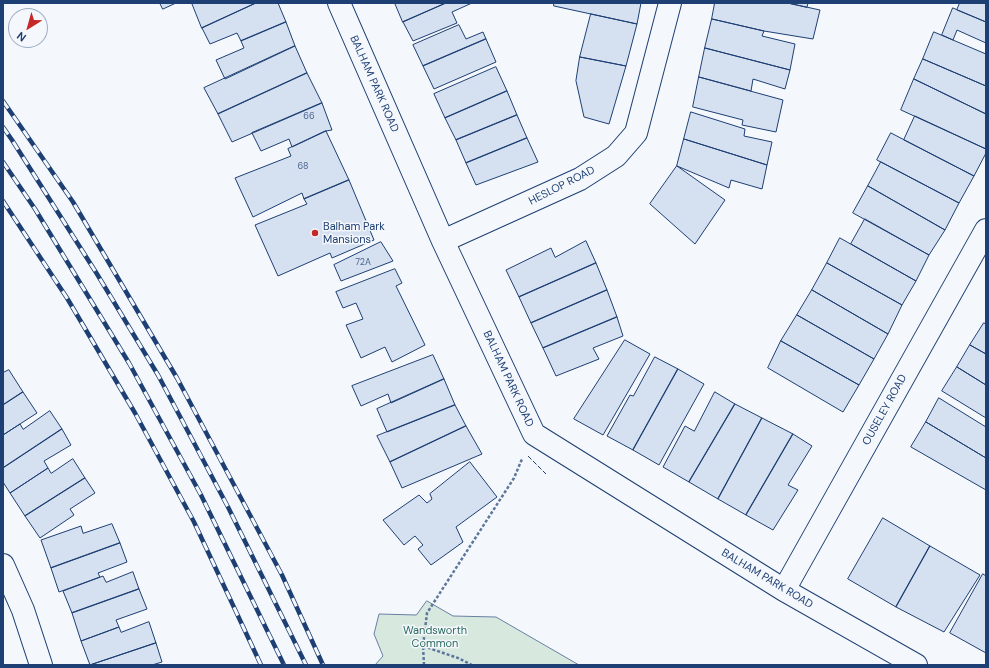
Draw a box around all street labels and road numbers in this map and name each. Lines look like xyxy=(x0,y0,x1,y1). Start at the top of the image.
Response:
street label: BALHAM PARK ROAD xyxy=(347,34,401,134)
street label: HESLOP ROAD xyxy=(527,164,597,208)
street label: BALHAM PARK ROAD xyxy=(480,329,536,429)
street label: OUSELEY ROAD xyxy=(860,372,910,448)
street label: BALHAM PARK ROAD xyxy=(719,546,815,612)

